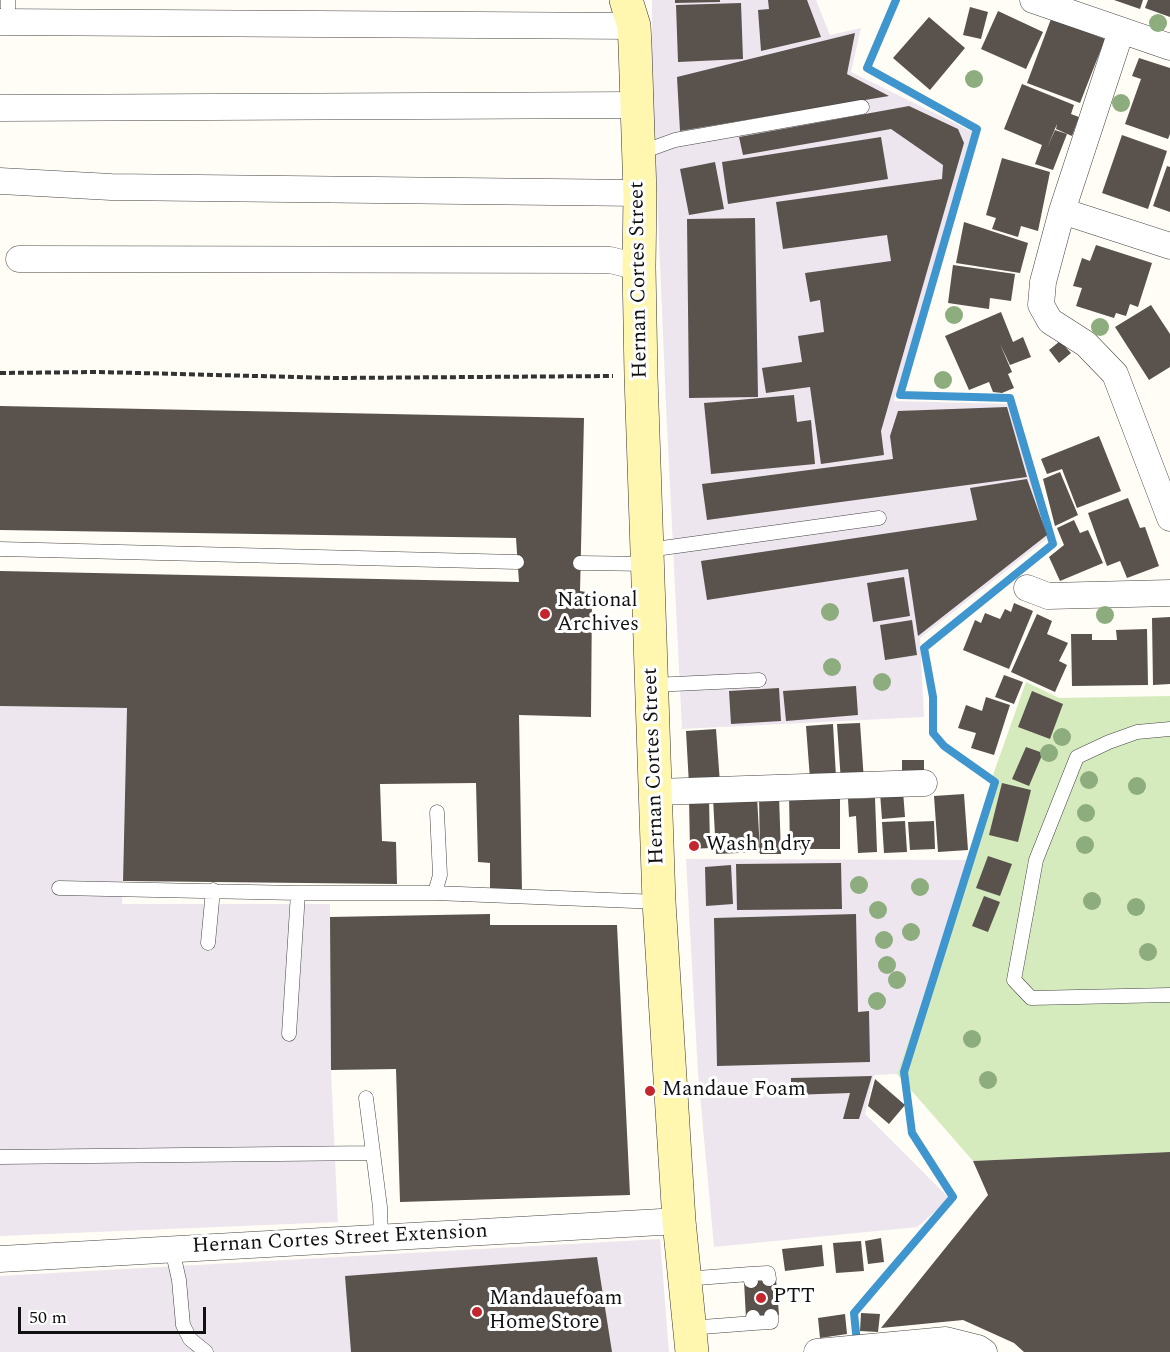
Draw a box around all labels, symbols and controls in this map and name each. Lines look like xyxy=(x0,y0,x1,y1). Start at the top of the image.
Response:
street label: Hernan Cortes Street xyxy=(626,181,654,379)
place label: National Archives xyxy=(557,589,639,639)
marker: National Archives xyxy=(538,607,552,621)
street label: Hernan Cortes Street xyxy=(639,667,671,865)
place label: Wash n dry xyxy=(706,833,811,859)
marker: Wash n dry xyxy=(687,839,701,853)
place label: Mandaue Foam xyxy=(662,1078,806,1104)
marker: Mandaue Foam xyxy=(643,1084,657,1098)
street label: Hernan Cortes Street Extension xyxy=(192,1220,488,1260)
place label: PTT xyxy=(773,1285,815,1311)
place label: Mandauefoam Home Store xyxy=(489,1287,623,1337)
marker: PTT xyxy=(754,1291,768,1305)
scale bar xyxy=(21,1295,208,1333)
text: 50 m xyxy=(29,1304,67,1331)
marker: Mandauefoam Home Store xyxy=(470,1305,484,1319)

